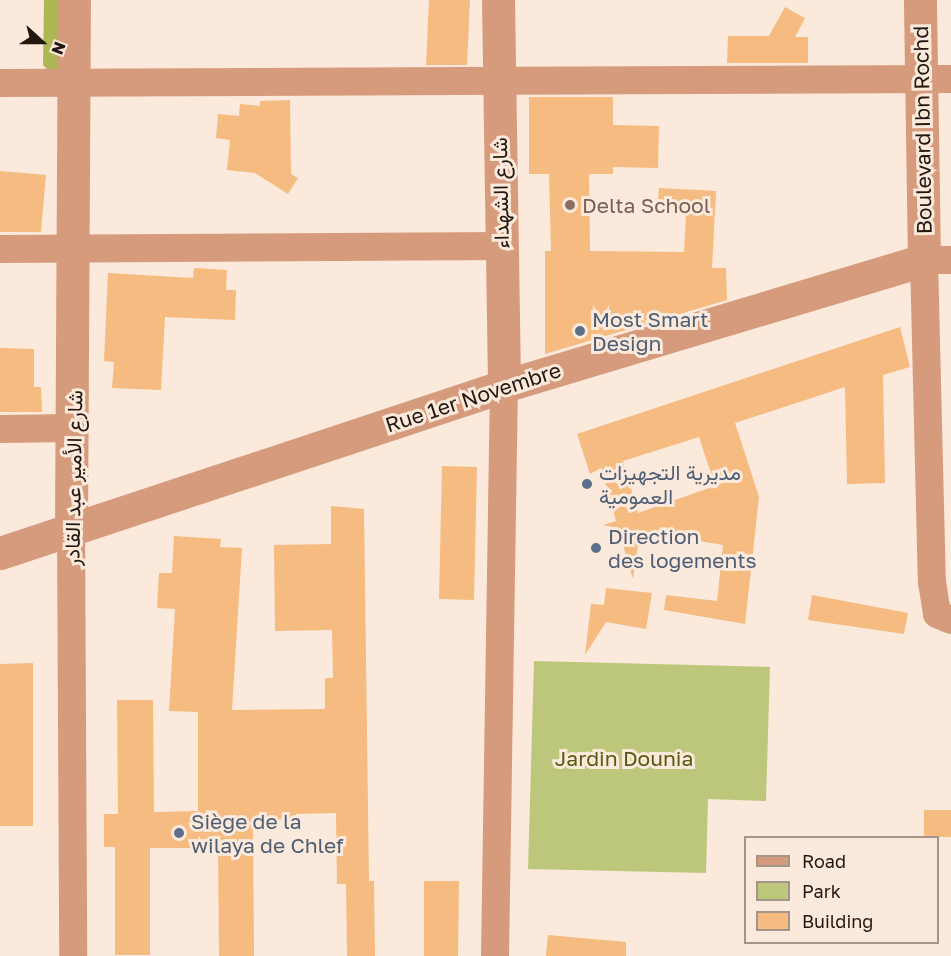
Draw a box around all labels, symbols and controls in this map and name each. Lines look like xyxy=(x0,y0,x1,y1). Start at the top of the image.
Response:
north arrow xyxy=(12,12,72,72)
street label: Boulevard Ibn Rochd xyxy=(908,26,936,234)
text: N xyxy=(47,39,70,58)
street label: شارع الشهداء xyxy=(486,137,514,249)
place label: Delta School xyxy=(582,192,710,218)
marker: Delta School xyxy=(563,198,577,212)
place label: Most Smart Design xyxy=(592,306,708,356)
marker: Most Smart Design xyxy=(573,324,587,338)
street label: Rue 1er Novembre xyxy=(382,357,564,437)
street label: شارع الأمير عبد القادر xyxy=(59,390,87,566)
place label: مديرية التجهيزات العمومية xyxy=(599,459,741,509)
marker: مديرية التجهيزات العمومية xyxy=(580,477,594,491)
place label: Direction des logements xyxy=(608,523,757,573)
marker: Direction des logements xyxy=(589,541,603,555)
park label: Jardin Dounia xyxy=(555,745,693,771)
place label: Siège de la wilaya de Chlef xyxy=(191,808,344,858)
marker: Siège de la wilaya de Chlef xyxy=(172,826,186,840)
legend xyxy=(744,836,939,944)
text: Road xyxy=(802,850,846,872)
text: Park xyxy=(802,880,841,902)
text: Building xyxy=(802,910,873,932)

